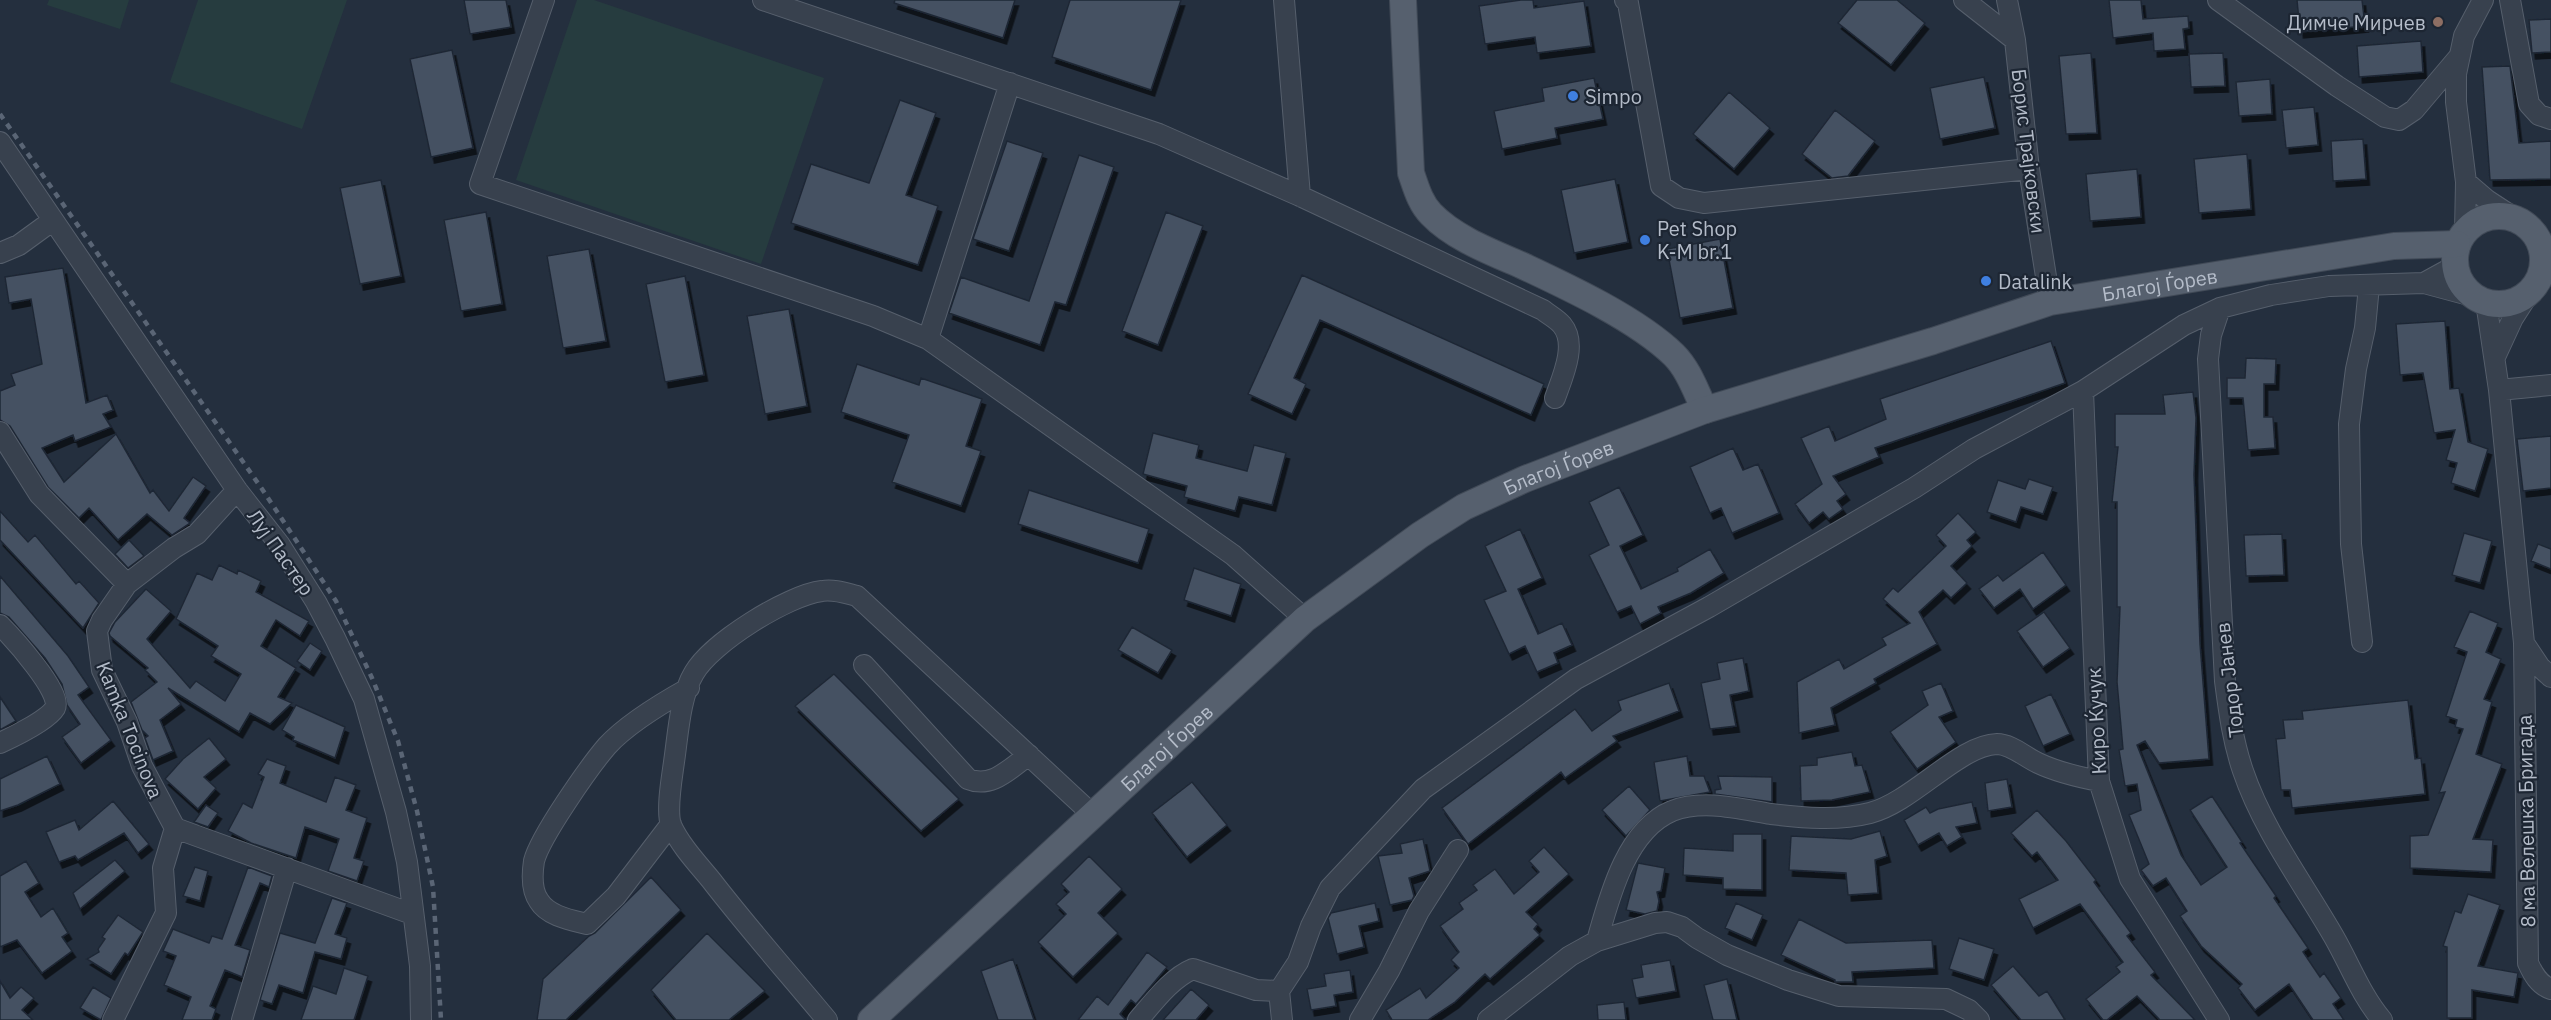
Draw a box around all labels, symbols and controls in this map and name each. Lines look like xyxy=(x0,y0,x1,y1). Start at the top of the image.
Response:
place label: Димче Мирчев xyxy=(2287,9,2426,36)
marker: Димче Мирчев xyxy=(2431,15,2445,29)
street label: Борис Трајковски xyxy=(2006,67,2052,235)
place label: Simpo xyxy=(1585,83,1642,110)
marker: Simpo xyxy=(1566,89,1580,103)
place label: Pet Shop K-M br.1 xyxy=(1657,215,1737,265)
marker: Pet Shop K-M br.1 xyxy=(1638,233,1652,247)
street label: Благој Ѓорев xyxy=(2100,261,2220,307)
place label: Datalink xyxy=(1998,268,2073,295)
marker: Datalink xyxy=(1979,274,1993,288)
street label: Благој Ѓорев xyxy=(1498,433,1617,501)
street label: Луј Пастер xyxy=(241,503,321,601)
street label: Тодор Јанев xyxy=(2209,621,2249,739)
street label: Kamka Tocinova xyxy=(90,657,170,803)
street label: Киро Ќучук xyxy=(2080,667,2112,775)
street label: Благој Ѓорев xyxy=(1114,698,1218,797)
street label: 8 ма Велешка Бригада xyxy=(2511,714,2541,928)

